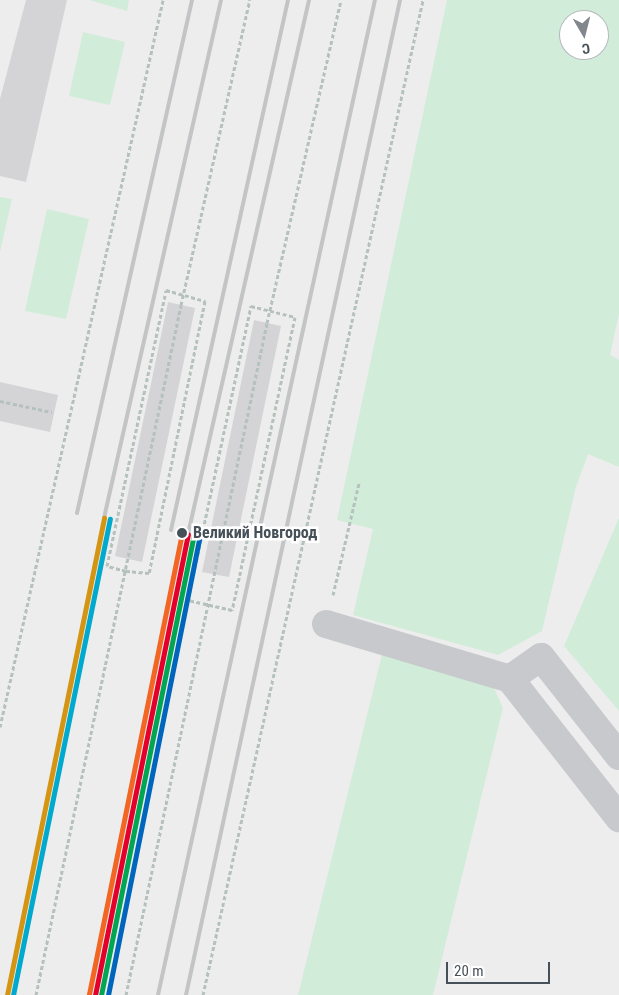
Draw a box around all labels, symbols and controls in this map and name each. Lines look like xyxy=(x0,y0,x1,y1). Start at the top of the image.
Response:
north arrow xyxy=(559,10,609,60)
text: С xyxy=(581,40,591,57)
place label: Великий Новгород xyxy=(193,523,317,543)
marker: Великий Новгород xyxy=(175,526,189,540)
scale bar xyxy=(449,952,553,984)
text: 20 m xyxy=(454,962,484,980)

